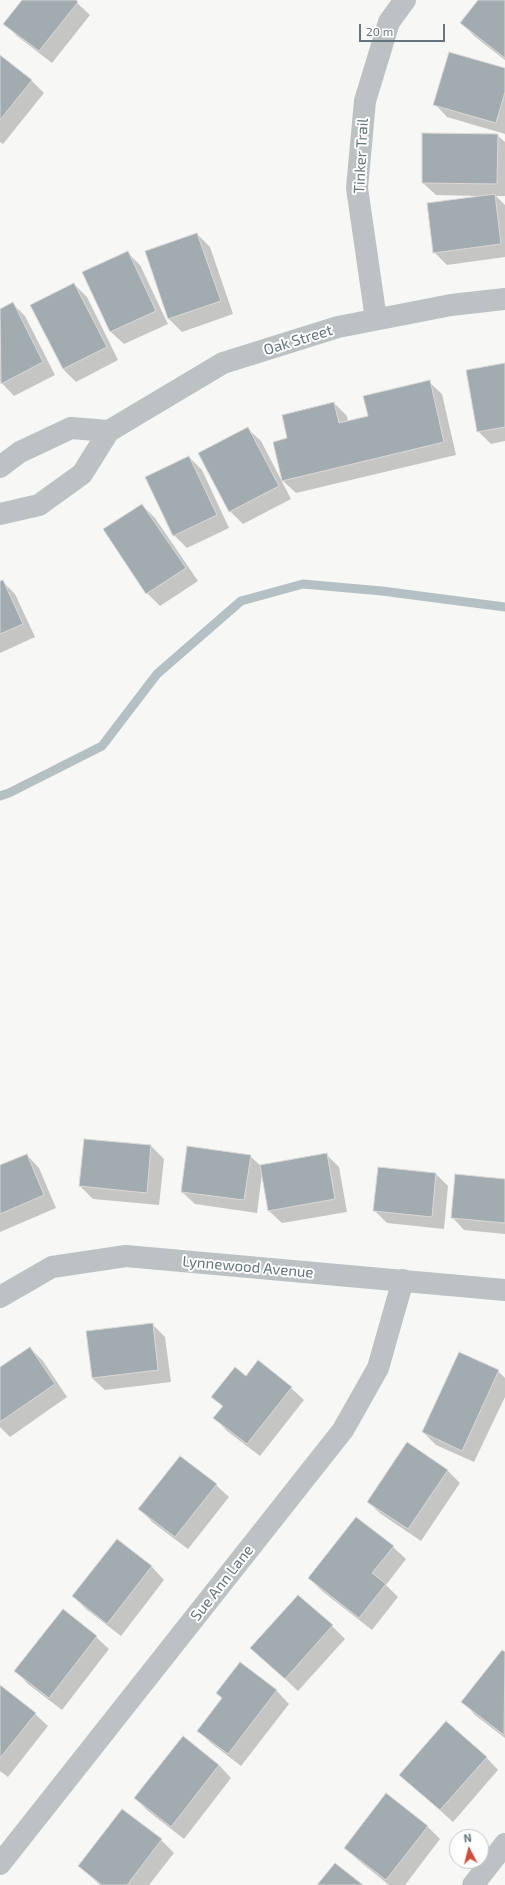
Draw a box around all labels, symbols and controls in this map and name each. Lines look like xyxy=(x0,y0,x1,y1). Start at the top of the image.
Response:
scale bar xyxy=(361,16,447,42)
text: 20 m xyxy=(366,24,393,38)
street label: Tinker Trail xyxy=(350,118,372,194)
street label: Oak Street xyxy=(261,321,335,359)
street label: Lynnewood Avenue xyxy=(182,1252,314,1282)
street label: Sue Ann Lane xyxy=(187,1542,257,1624)
north arrow xyxy=(449,1829,489,1869)
text: N xyxy=(463,1831,472,1845)

